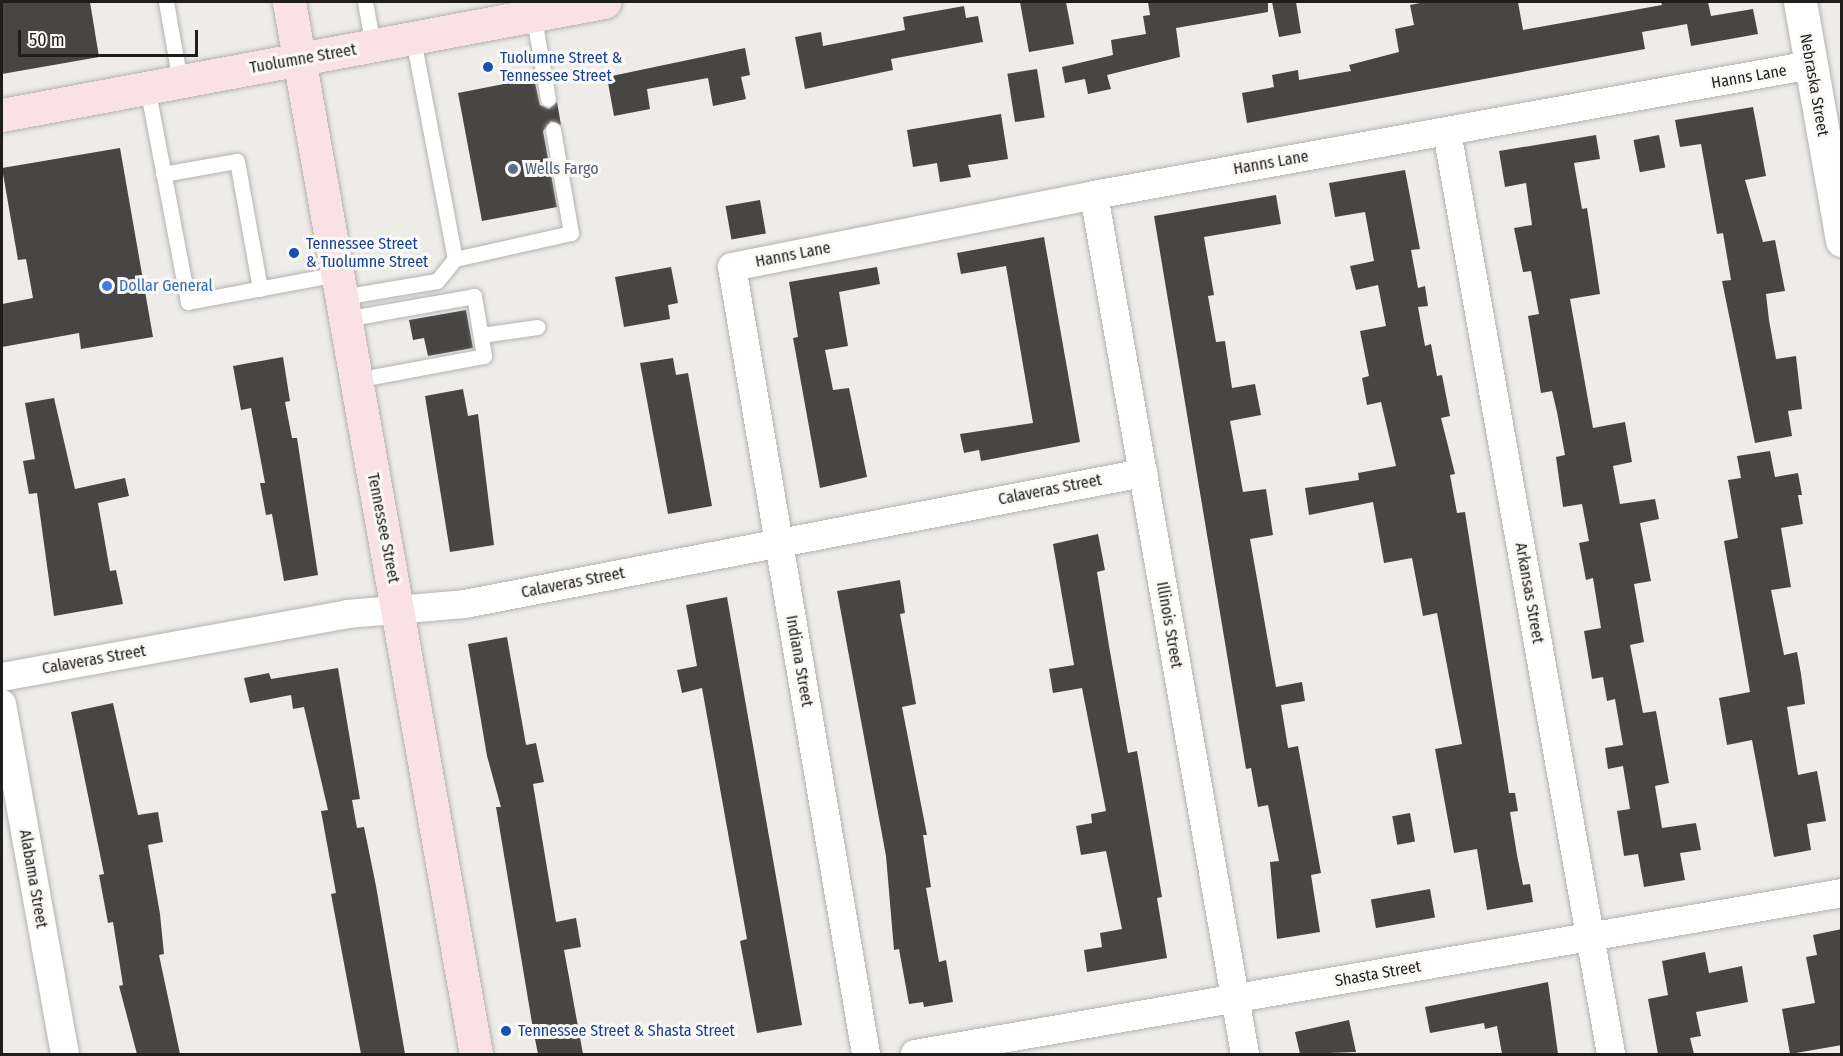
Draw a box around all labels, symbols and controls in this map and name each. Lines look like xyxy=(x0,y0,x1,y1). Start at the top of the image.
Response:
scale bar xyxy=(21,18,201,56)
text: 50 m xyxy=(29,29,65,51)
street label: Nebraska Street xyxy=(1796,32,1832,138)
street label: Tuolumne Street xyxy=(248,40,358,78)
place label: Tuolumne Street & Tennessee Street xyxy=(500,48,622,86)
marker: Tuolumne Street & Tennessee Street xyxy=(481,60,495,74)
street label: Hanns Lane xyxy=(1710,61,1788,93)
street label: Hanns Lane xyxy=(1232,147,1310,179)
place label: Wells Fargo xyxy=(525,159,599,179)
marker: Wells Fargo xyxy=(506,162,520,176)
place label: Tennessee Street & Tuolumne Street xyxy=(306,234,428,272)
street label: Hanns Lane xyxy=(754,238,832,272)
marker: Tennessee Street & Tuolumne Street xyxy=(287,246,301,260)
place label: Dollar General xyxy=(119,276,213,296)
marker: Dollar General xyxy=(100,279,114,293)
street label: Tennessee Street xyxy=(363,471,403,585)
street label: Calaveras Street xyxy=(997,471,1103,509)
street label: Arkansas Street xyxy=(1511,541,1547,645)
street label: Calaveras Street xyxy=(520,564,626,602)
street label: Illinois Street xyxy=(1152,580,1186,670)
street label: Indiana Street xyxy=(782,614,816,708)
street label: Calaveras Street xyxy=(41,641,147,679)
street label: Alabama Street xyxy=(15,828,51,930)
street label: Shasta Street xyxy=(1333,957,1423,991)
place label: Tennessee Street & Shasta Street xyxy=(518,1021,735,1041)
marker: Tennessee Street & Shasta Street xyxy=(499,1024,513,1038)

